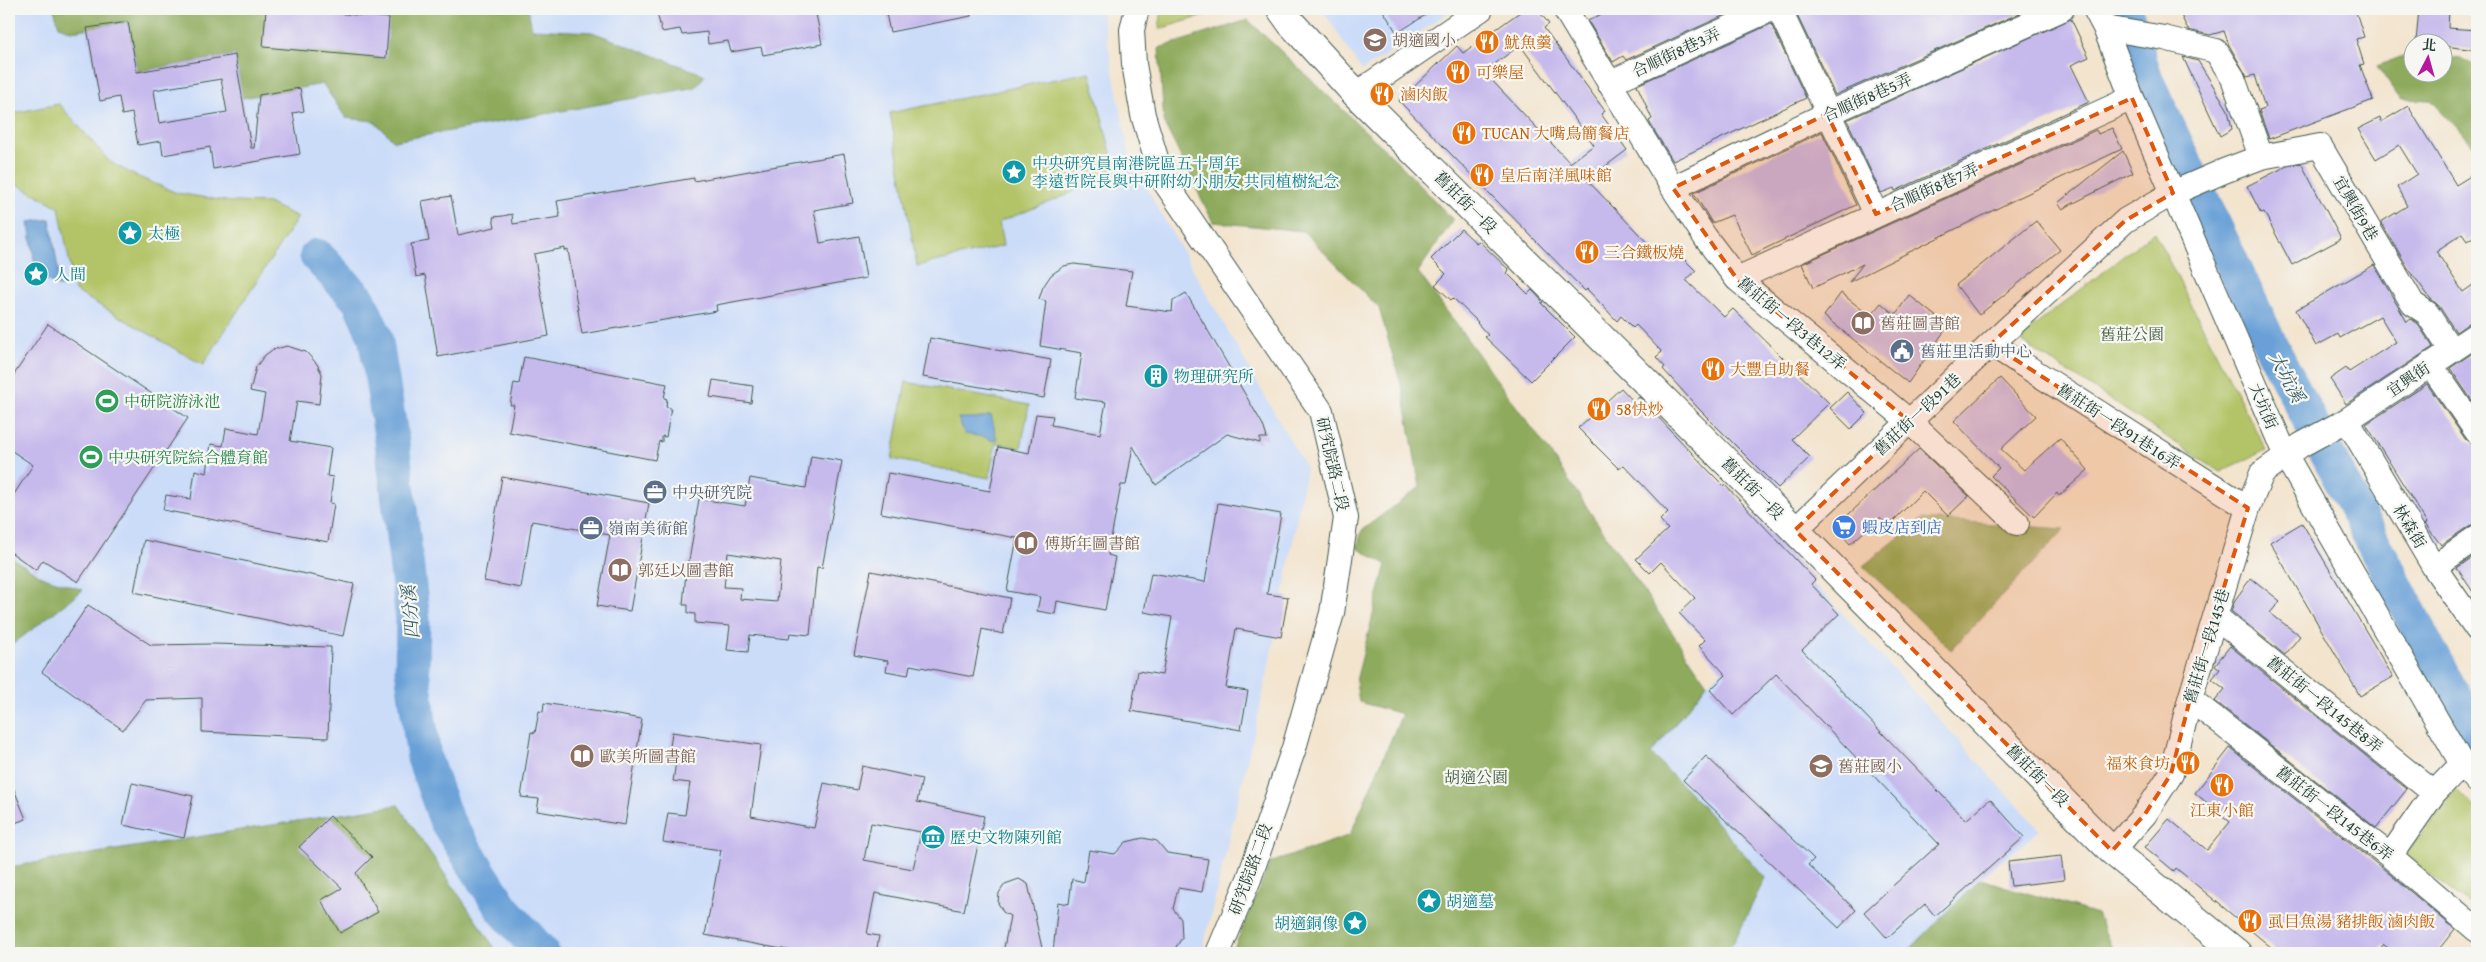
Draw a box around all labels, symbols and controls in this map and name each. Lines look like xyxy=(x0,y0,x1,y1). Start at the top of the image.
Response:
street label: 合順街8巷3弄 xyxy=(1628,21,1724,83)
school or university icon: 胡適國小 xyxy=(1362,27,1388,53)
place label: 胡適國小 xyxy=(1392,28,1456,52)
restaurant icon: 魷魚羹 xyxy=(1474,29,1500,55)
place label: 魷魚羹 xyxy=(1504,30,1552,54)
north arrow xyxy=(2404,32,2454,82)
text: 北 xyxy=(2421,34,2437,56)
restaurant icon: 可樂屋 xyxy=(1445,59,1471,85)
place label: 可樂屋 xyxy=(1476,60,1524,84)
street label: 合順街8巷5弄 xyxy=(1819,67,1915,127)
restaurant icon: 滷肉飯 xyxy=(1369,81,1395,107)
place label: 滷肉飯 xyxy=(1400,82,1448,106)
restaurant icon: TUCAN 大嘴鳥簡餐店 xyxy=(1451,120,1477,146)
place label: TUCAN 大嘴鳥簡餐店 xyxy=(1482,121,1629,145)
place label: 中央研究員南港院區五十周年 李遠哲院長與中研附幼小朋友 共同植樹紀念 xyxy=(1032,151,1340,193)
street label: 合順街8巷7弄 xyxy=(1886,157,1982,217)
place icon: 中央研究員南港院區五十周年 李遠哲院長與中研附幼小朋友 共同植樹紀念 xyxy=(1001,159,1027,185)
restaurant icon: 皇后南洋風味館 xyxy=(1469,162,1495,188)
place label: 皇后南洋風味館 xyxy=(1500,163,1612,187)
street label: 舊莊街一段 xyxy=(1429,165,1503,239)
street label: 宜興街9巷 xyxy=(2328,171,2384,245)
place icon: 太極 xyxy=(117,220,143,246)
place label: 太極 xyxy=(148,221,180,245)
restaurant icon: 三合鐵板燒 xyxy=(1574,239,1600,265)
place label: 三合鐵板燒 xyxy=(1604,240,1684,264)
place icon: 人間 xyxy=(23,261,49,287)
place label: 人間 xyxy=(54,262,86,286)
street label: 舊莊街一段3巷12弄 xyxy=(1733,270,1851,376)
library icon: 舊莊圖書館 xyxy=(1850,310,1876,336)
place label: 舊莊圖書館 xyxy=(1880,311,1960,335)
park label: 舊莊公園 xyxy=(2100,322,2164,346)
public building icon: 舊莊里活動中心 xyxy=(1889,338,1915,364)
place label: 舊莊里活動中心 xyxy=(1920,339,2032,363)
water label: 大坑溪 xyxy=(2262,347,2313,409)
restaurant icon: 大豐自助餐 xyxy=(1700,356,1726,382)
street label: 宜興街 xyxy=(2381,356,2435,402)
place label: 大豐自助餐 xyxy=(1730,357,1810,381)
building icon: 物理研究所 xyxy=(1143,363,1169,389)
place label: 物理研究所 xyxy=(1174,364,1254,388)
street label: 舊莊街一段91巷 xyxy=(1868,367,1966,461)
street label: 舊莊街一段91巷16弄 xyxy=(2053,377,2185,475)
street label: 大坑街 xyxy=(2244,379,2284,433)
sports icon: 中研院游泳池 xyxy=(94,388,120,414)
place label: 中研院游泳池 xyxy=(124,389,220,413)
restaurant icon: 58快炒 xyxy=(1586,396,1612,422)
place label: 58快炒 xyxy=(1616,397,1663,421)
street label: 研究院路二段 xyxy=(1311,415,1355,513)
sports icon: 中央研究院綜合體育館 xyxy=(78,444,104,470)
place label: 中央研究院綜合體育館 xyxy=(108,445,268,469)
street label: 舊莊街一段 xyxy=(1716,451,1790,525)
office icon: 中央研究院 xyxy=(642,479,668,505)
place label: 中央研究院 xyxy=(672,480,752,504)
street label: 林森街 xyxy=(2387,499,2433,553)
supermarket icon: 蝦皮店到店 xyxy=(1831,514,1857,540)
office icon: 嶺南美術館 xyxy=(578,515,604,541)
place label: 蝦皮店到店 xyxy=(1862,515,1942,539)
place label: 嶺南美術館 xyxy=(608,516,688,540)
library icon: 傅斯年圖書館 xyxy=(1013,530,1039,556)
place label: 傅斯年圖書館 xyxy=(1044,531,1140,555)
library icon: 郭廷以圖書館 xyxy=(607,557,633,583)
place label: 郭廷以圖書館 xyxy=(638,558,734,582)
water label: 四分溪 xyxy=(394,582,426,640)
street label: 舊莊街一段145巷 xyxy=(2177,586,2235,706)
street label: 舊莊街一段145巷8弄 xyxy=(2262,650,2388,758)
street label: 舊莊街一段 xyxy=(2001,738,2075,812)
library icon: 歐美所圖書館 xyxy=(569,743,595,769)
place label: 歐美所圖書館 xyxy=(600,744,696,768)
restaurant icon: 福來食坊 xyxy=(2175,750,2201,776)
place label: 福來食坊 xyxy=(2106,751,2170,775)
school or university icon: 舊莊國小 xyxy=(1808,753,1834,779)
place label: 舊莊國小 xyxy=(1838,754,1902,778)
street label: 舊莊街一段145巷6弄 xyxy=(2271,760,2399,866)
park label: 胡適公園 xyxy=(1444,765,1508,789)
restaurant icon: 江東小館 xyxy=(2209,772,2235,798)
place label: 江東小館 xyxy=(2190,798,2254,822)
street label: 研究院路二段 xyxy=(1222,820,1278,918)
museum icon: 歷史文物陳列館 xyxy=(920,824,946,850)
place label: 歷史文物陳列館 xyxy=(950,825,1062,849)
place icon: 胡適墓 xyxy=(1416,888,1442,914)
place label: 胡適墓 xyxy=(1446,889,1494,913)
restaurant icon: 虱目魚湯 豬排飯 滷肉飯 xyxy=(2237,908,2263,934)
place label: 虱目魚湯 豬排飯 滷肉飯 xyxy=(2268,909,2435,933)
place icon: 胡適銅像 xyxy=(1342,910,1368,936)
place label: 胡適銅像 xyxy=(1274,911,1338,935)

